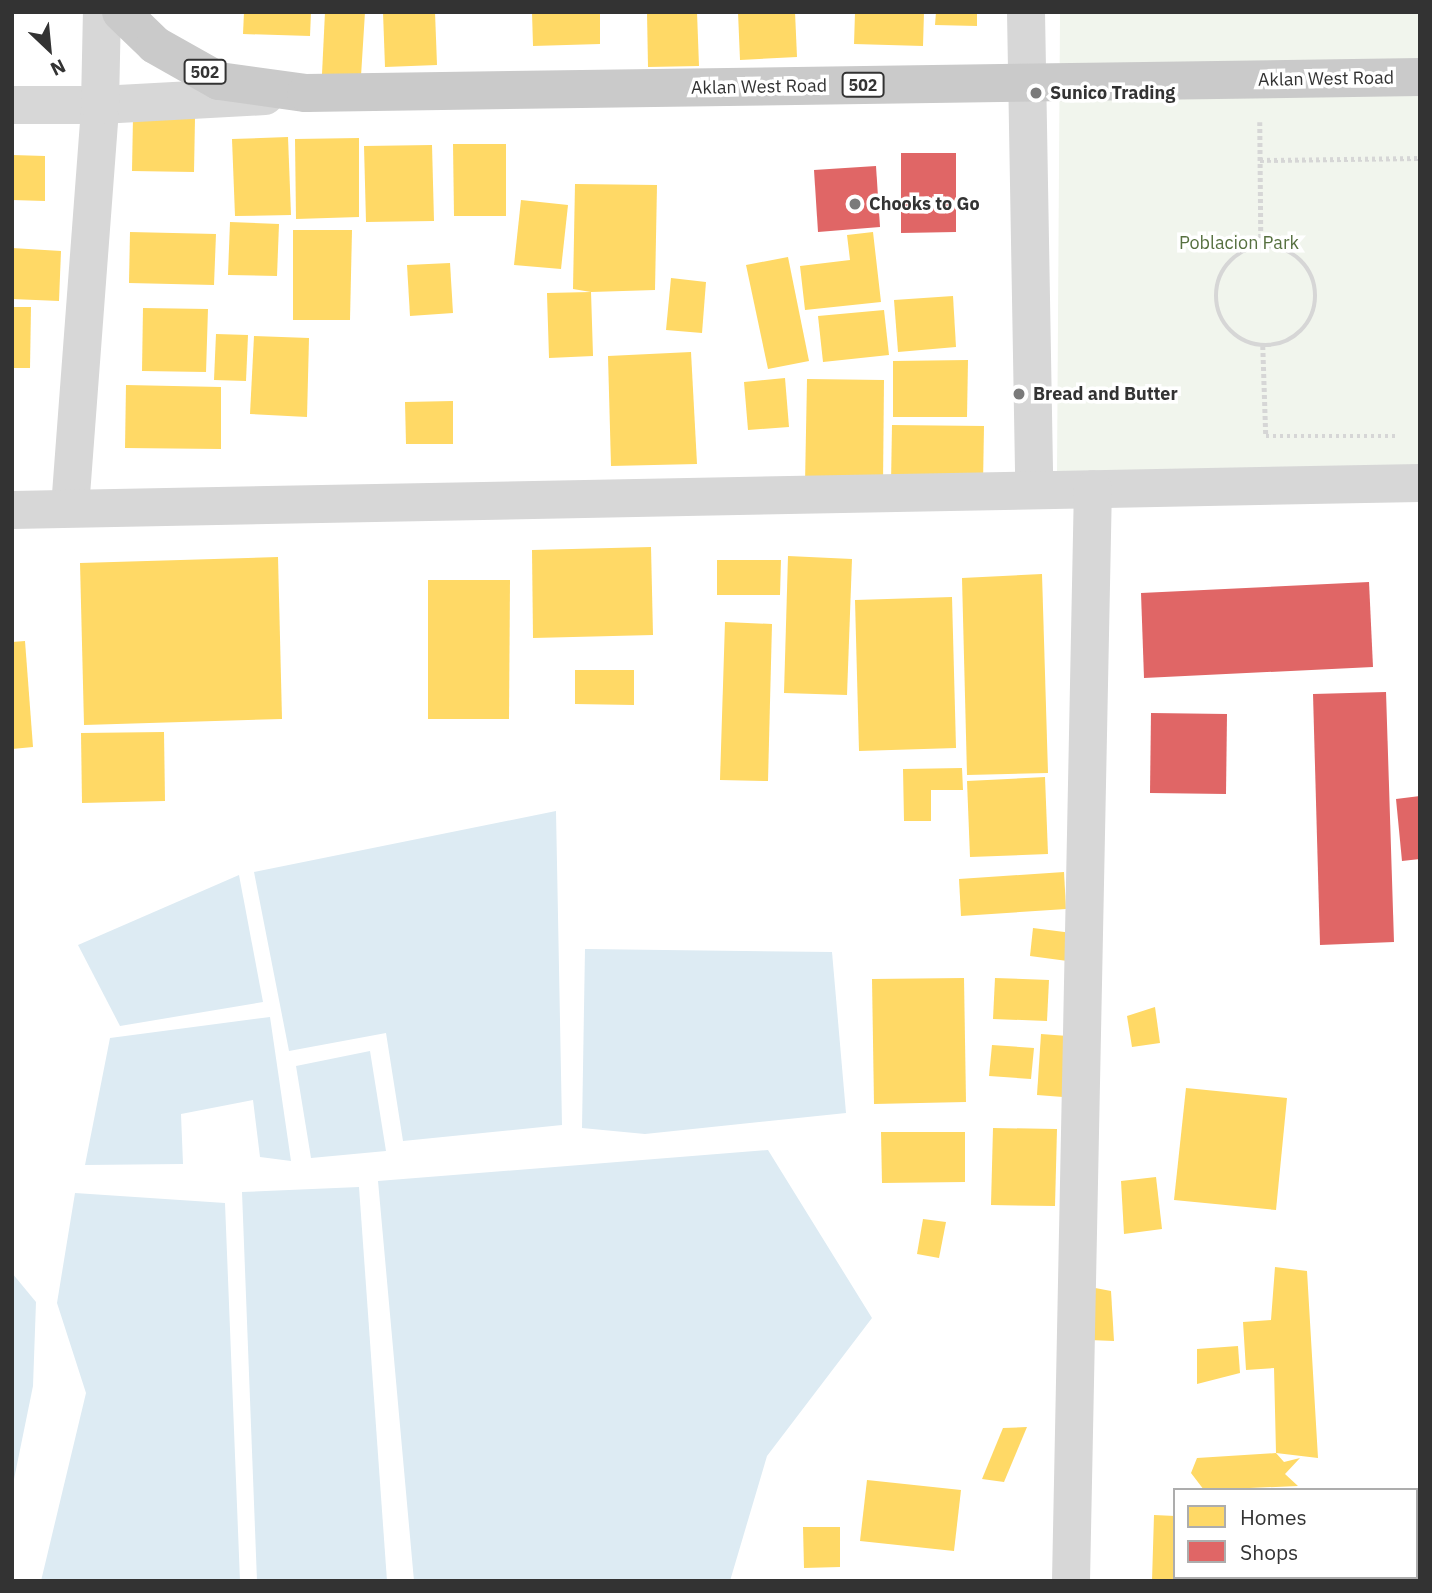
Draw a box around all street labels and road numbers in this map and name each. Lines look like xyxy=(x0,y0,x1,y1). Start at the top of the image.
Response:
road number: 502 xyxy=(182,60,228,85)
street label: Aklan West Road xyxy=(1258,67,1394,91)
road number: 502 xyxy=(840,72,886,97)
street label: Aklan West Road xyxy=(691,75,827,99)

